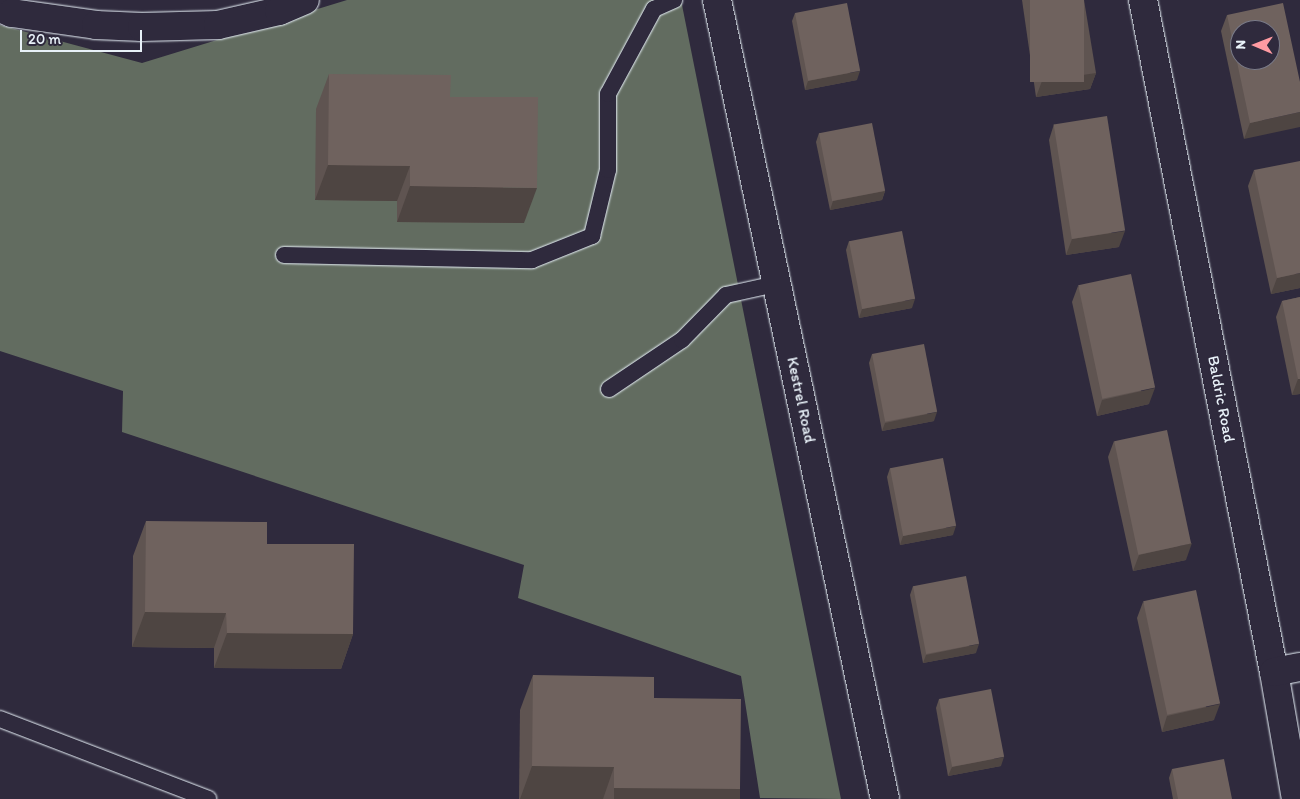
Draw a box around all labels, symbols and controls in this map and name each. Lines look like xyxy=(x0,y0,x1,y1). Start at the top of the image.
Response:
scale bar xyxy=(22,20,145,52)
north arrow xyxy=(1230,20,1280,70)
text: 20 m xyxy=(28,30,61,48)
text: N xyxy=(1232,40,1249,50)
street label: Baldric Road xyxy=(1203,354,1239,444)
street label: Kestrel Road xyxy=(783,355,819,445)

